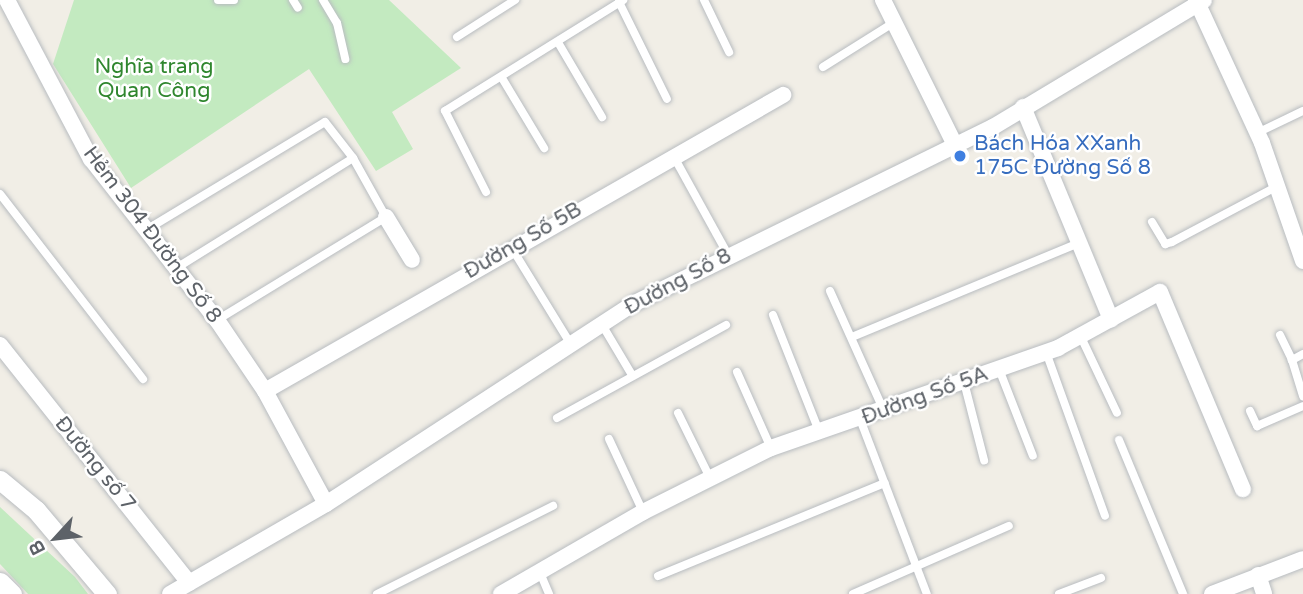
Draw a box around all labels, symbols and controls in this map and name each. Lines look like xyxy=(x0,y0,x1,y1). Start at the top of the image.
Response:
park label: Nghĩa trang Quan Công xyxy=(94,54,214,104)
place label: Bách Hóa XXanh 175C Đường Số 8 xyxy=(974,131,1151,181)
street label: Hẻm 304 Đường Số 8 xyxy=(77,142,227,328)
marker: Bách Hóa XXanh 175C Đường Số 8 xyxy=(952,148,968,164)
street label: Đường Số 5B xyxy=(460,197,586,285)
street label: Đường Số 8 xyxy=(620,243,736,321)
street label: Đường Số 5A xyxy=(858,361,992,431)
street label: Đường số 7 xyxy=(49,412,141,516)
north arrow xyxy=(21,503,91,573)
text: B xyxy=(25,537,50,558)

